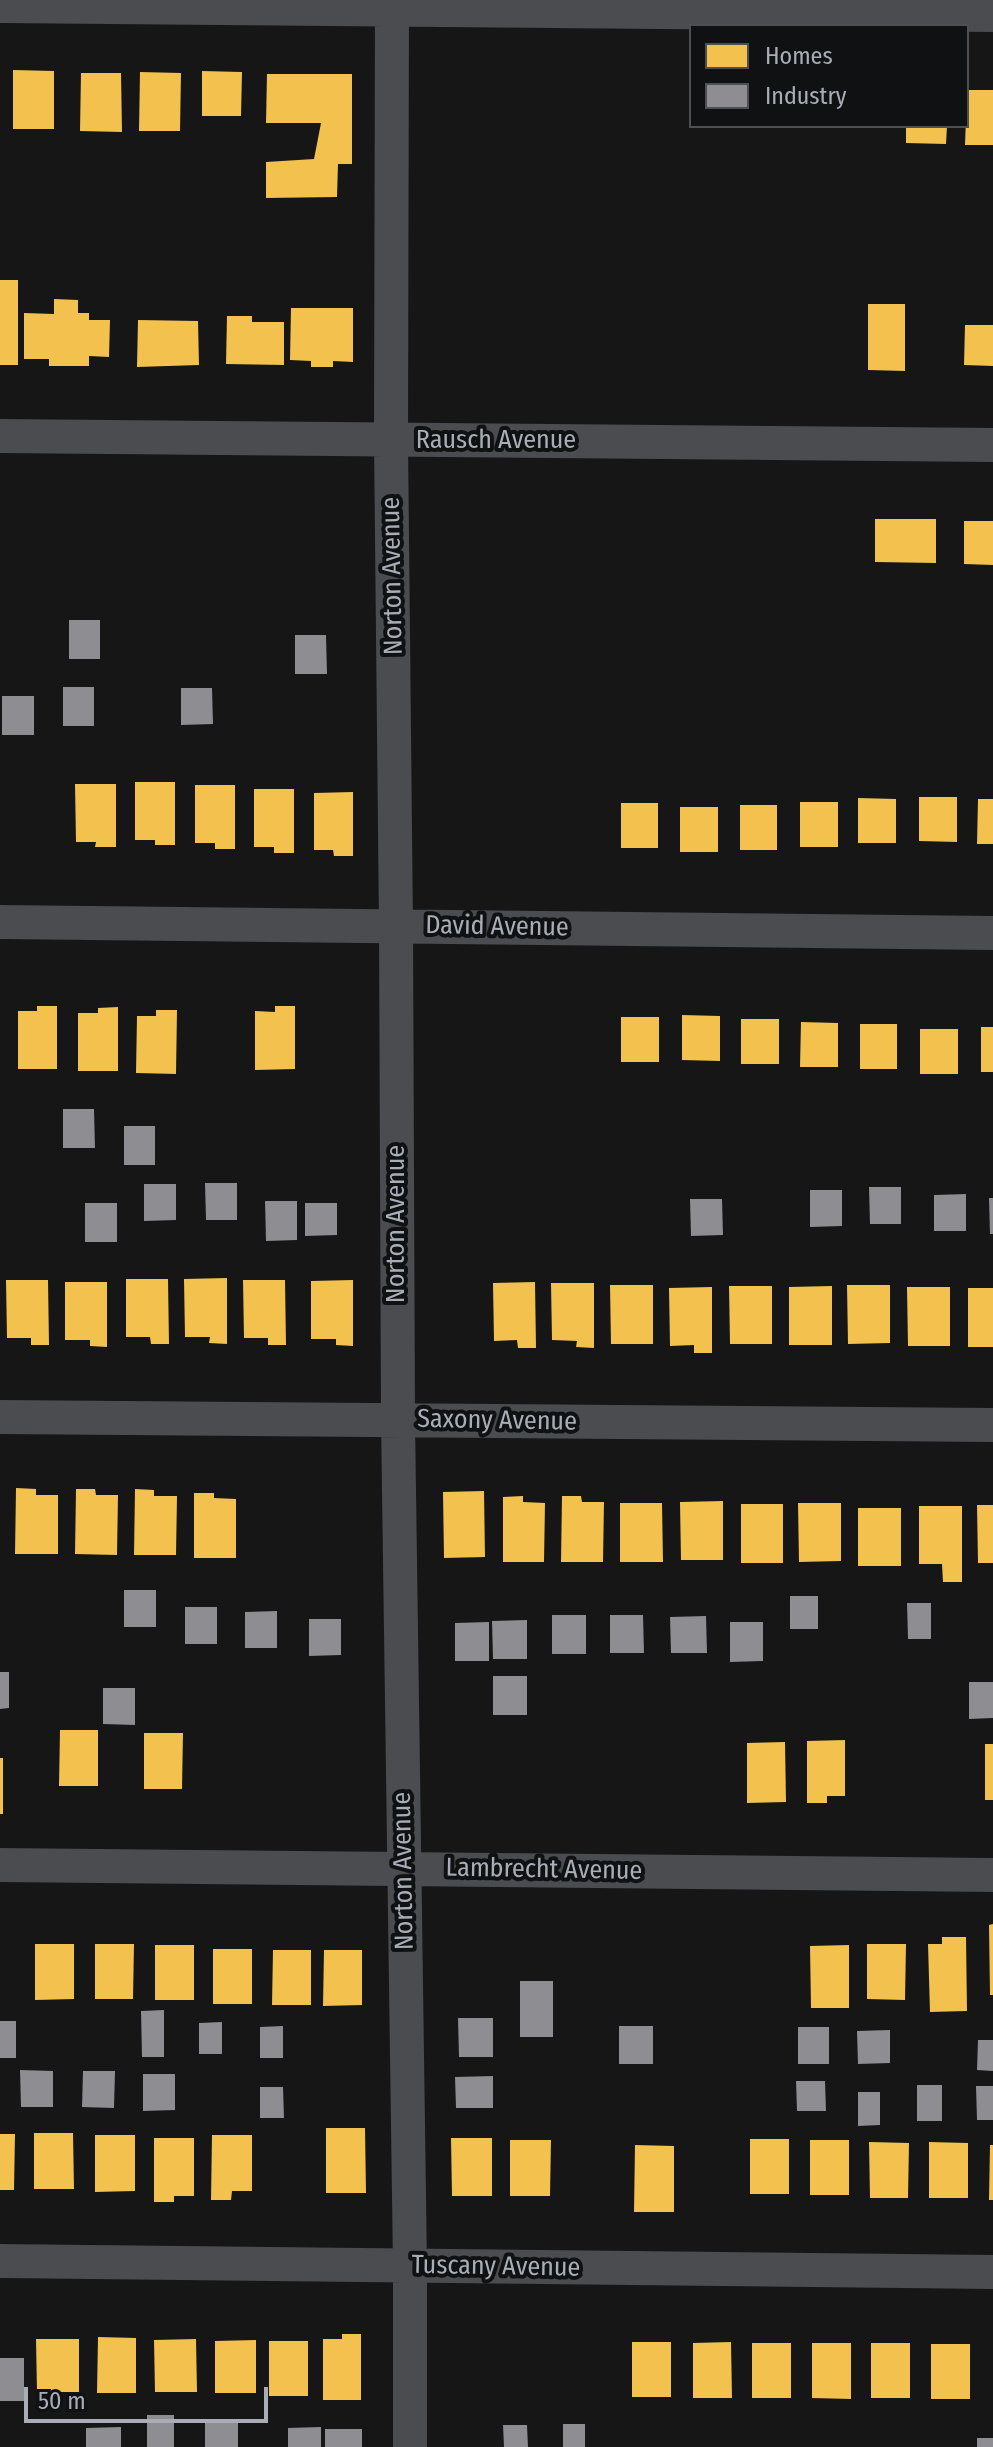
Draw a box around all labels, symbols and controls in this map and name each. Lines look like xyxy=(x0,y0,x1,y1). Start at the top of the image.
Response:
legend xyxy=(689,24,969,128)
text: Homes xyxy=(765,42,833,70)
text: Industry xyxy=(765,82,847,110)
street label: Rausch Avenue xyxy=(416,425,576,457)
street label: Norton Avenue xyxy=(376,497,410,655)
street label: David Avenue xyxy=(425,910,569,944)
street label: Norton Avenue xyxy=(381,1145,413,1303)
street label: Saxony Avenue xyxy=(417,1404,577,1438)
street label: Norton Avenue xyxy=(387,1792,421,1950)
street label: Lambrecht Avenue xyxy=(445,1853,643,1887)
street label: Tuscany Avenue xyxy=(411,2250,581,2284)
scale bar xyxy=(28,2371,272,2421)
text: 50 m xyxy=(38,2387,86,2415)

